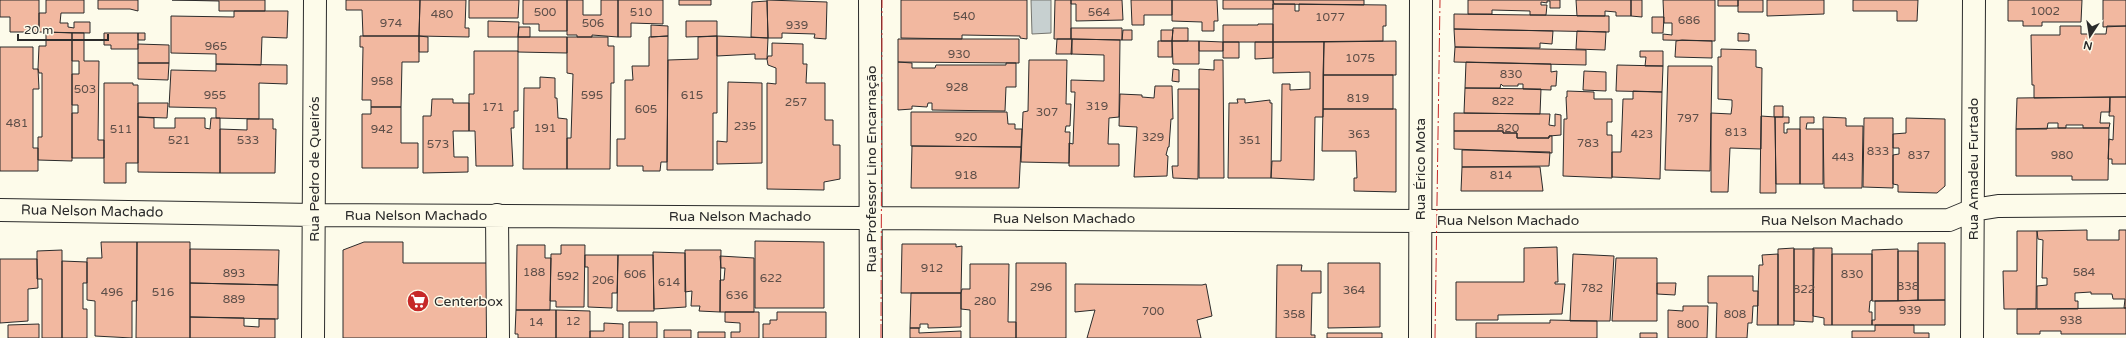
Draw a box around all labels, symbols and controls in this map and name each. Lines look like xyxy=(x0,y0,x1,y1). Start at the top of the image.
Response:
house number: 1002 xyxy=(2030,4,2060,18)
house number: 500 xyxy=(534,5,557,19)
house number: 510 xyxy=(630,5,653,19)
house number: 564 xyxy=(1088,5,1111,19)
house number: 480 xyxy=(431,7,454,21)
house number: 540 xyxy=(953,9,976,23)
house number: 1077 xyxy=(1315,10,1345,24)
house number: 686 xyxy=(1678,13,1700,27)
scale bar xyxy=(18,16,108,42)
house number: 974 xyxy=(380,16,403,30)
house number: 506 xyxy=(582,16,604,30)
north arrow xyxy=(2070,16,2110,56)
house number: 939 xyxy=(786,18,808,32)
text: 20 m xyxy=(24,23,53,37)
text: N xyxy=(2082,38,2094,53)
house number: 965 xyxy=(205,39,227,53)
house number: 930 xyxy=(948,47,971,61)
house number: 1075 xyxy=(1345,51,1375,65)
street label: Rua Professor Lino Encarnação xyxy=(863,65,880,273)
house number: 830 xyxy=(1500,67,1523,81)
house number: 958 xyxy=(371,74,393,88)
house number: 928 xyxy=(946,80,968,94)
house number: 503 xyxy=(74,82,96,96)
house number: 955 xyxy=(204,88,226,102)
house number: 595 xyxy=(581,88,603,102)
house number: 615 xyxy=(681,88,703,102)
house number: 819 xyxy=(1347,91,1369,105)
house number: 822 xyxy=(1492,94,1514,108)
house number: 257 xyxy=(785,95,807,109)
street label: Rua Pedro de Queirós xyxy=(306,96,323,242)
street label: Rua Amadeu Furtado xyxy=(1965,98,1982,240)
house number: 319 xyxy=(1086,99,1108,113)
house number: 171 xyxy=(482,100,504,114)
house number: 605 xyxy=(635,102,657,116)
house number: 307 xyxy=(1036,105,1058,119)
house number: 797 xyxy=(1677,111,1699,125)
house number: 481 xyxy=(6,116,28,130)
street label: Rua Érico Mota xyxy=(1412,118,1429,220)
house number: 235 xyxy=(734,119,756,133)
house number: 191 xyxy=(534,121,556,135)
house number: 820 xyxy=(1497,121,1520,135)
house number: 511 xyxy=(110,122,132,136)
house number: 942 xyxy=(371,122,393,136)
house number: 813 xyxy=(1725,125,1747,139)
house number: 363 xyxy=(1348,127,1370,141)
house number: 423 xyxy=(1631,127,1653,141)
house number: 920 xyxy=(955,130,978,144)
house number: 329 xyxy=(1142,130,1164,144)
house number: 521 xyxy=(168,133,190,147)
house number: 533 xyxy=(237,133,259,147)
house number: 351 xyxy=(1239,133,1261,147)
house number: 783 xyxy=(1577,136,1599,150)
house number: 573 xyxy=(427,137,449,151)
house number: 833 xyxy=(1867,144,1889,158)
house number: 837 xyxy=(1908,148,1930,162)
house number: 980 xyxy=(2051,148,2074,162)
house number: 443 xyxy=(1832,150,1854,164)
house number: 918 xyxy=(955,168,977,182)
house number: 814 xyxy=(1490,168,1513,182)
street label: Rua Nelson Machado xyxy=(21,201,163,221)
street label: Rua Nelson Machado xyxy=(345,207,487,224)
street label: Rua Nelson Machado xyxy=(669,208,811,225)
street label: Rua Nelson Machado xyxy=(993,210,1135,227)
street label: Rua Nelson Machado xyxy=(1437,212,1579,229)
street label: Rua Nelson Machado xyxy=(1761,212,1903,229)
house number: 912 xyxy=(921,261,943,275)
house number: 188 xyxy=(523,265,545,279)
house number: 584 xyxy=(2073,265,2096,279)
house number: 893 xyxy=(223,266,245,280)
house number: 606 xyxy=(624,267,646,281)
house number: 830 xyxy=(1841,267,1864,281)
house number: 592 xyxy=(557,269,579,283)
house number: 622 xyxy=(760,271,782,285)
house number: 206 xyxy=(592,273,614,287)
house number: 614 xyxy=(658,275,681,289)
house number: 838 xyxy=(1897,279,1919,293)
house number: 296 xyxy=(1030,280,1052,294)
house number: 782 xyxy=(1581,281,1603,295)
house number: 822 xyxy=(1793,282,1815,296)
house number: 364 xyxy=(1343,283,1366,297)
house number: 496 xyxy=(101,285,123,299)
house number: 516 xyxy=(152,285,174,299)
supermarket icon: Centerbox xyxy=(405,288,431,314)
house number: 636 xyxy=(726,288,748,302)
house number: 889 xyxy=(223,292,245,306)
place label: Centerbox xyxy=(434,293,503,310)
house number: 280 xyxy=(974,294,997,308)
house number: 939 xyxy=(1899,303,1921,317)
house number: 700 xyxy=(1142,304,1165,318)
house number: 358 xyxy=(1283,307,1305,321)
house number: 808 xyxy=(1724,307,1746,321)
house number: 938 xyxy=(2060,313,2082,327)
house number: 12 xyxy=(565,314,581,328)
house number: 14 xyxy=(528,315,544,329)
house number: 800 xyxy=(1677,317,1700,331)

